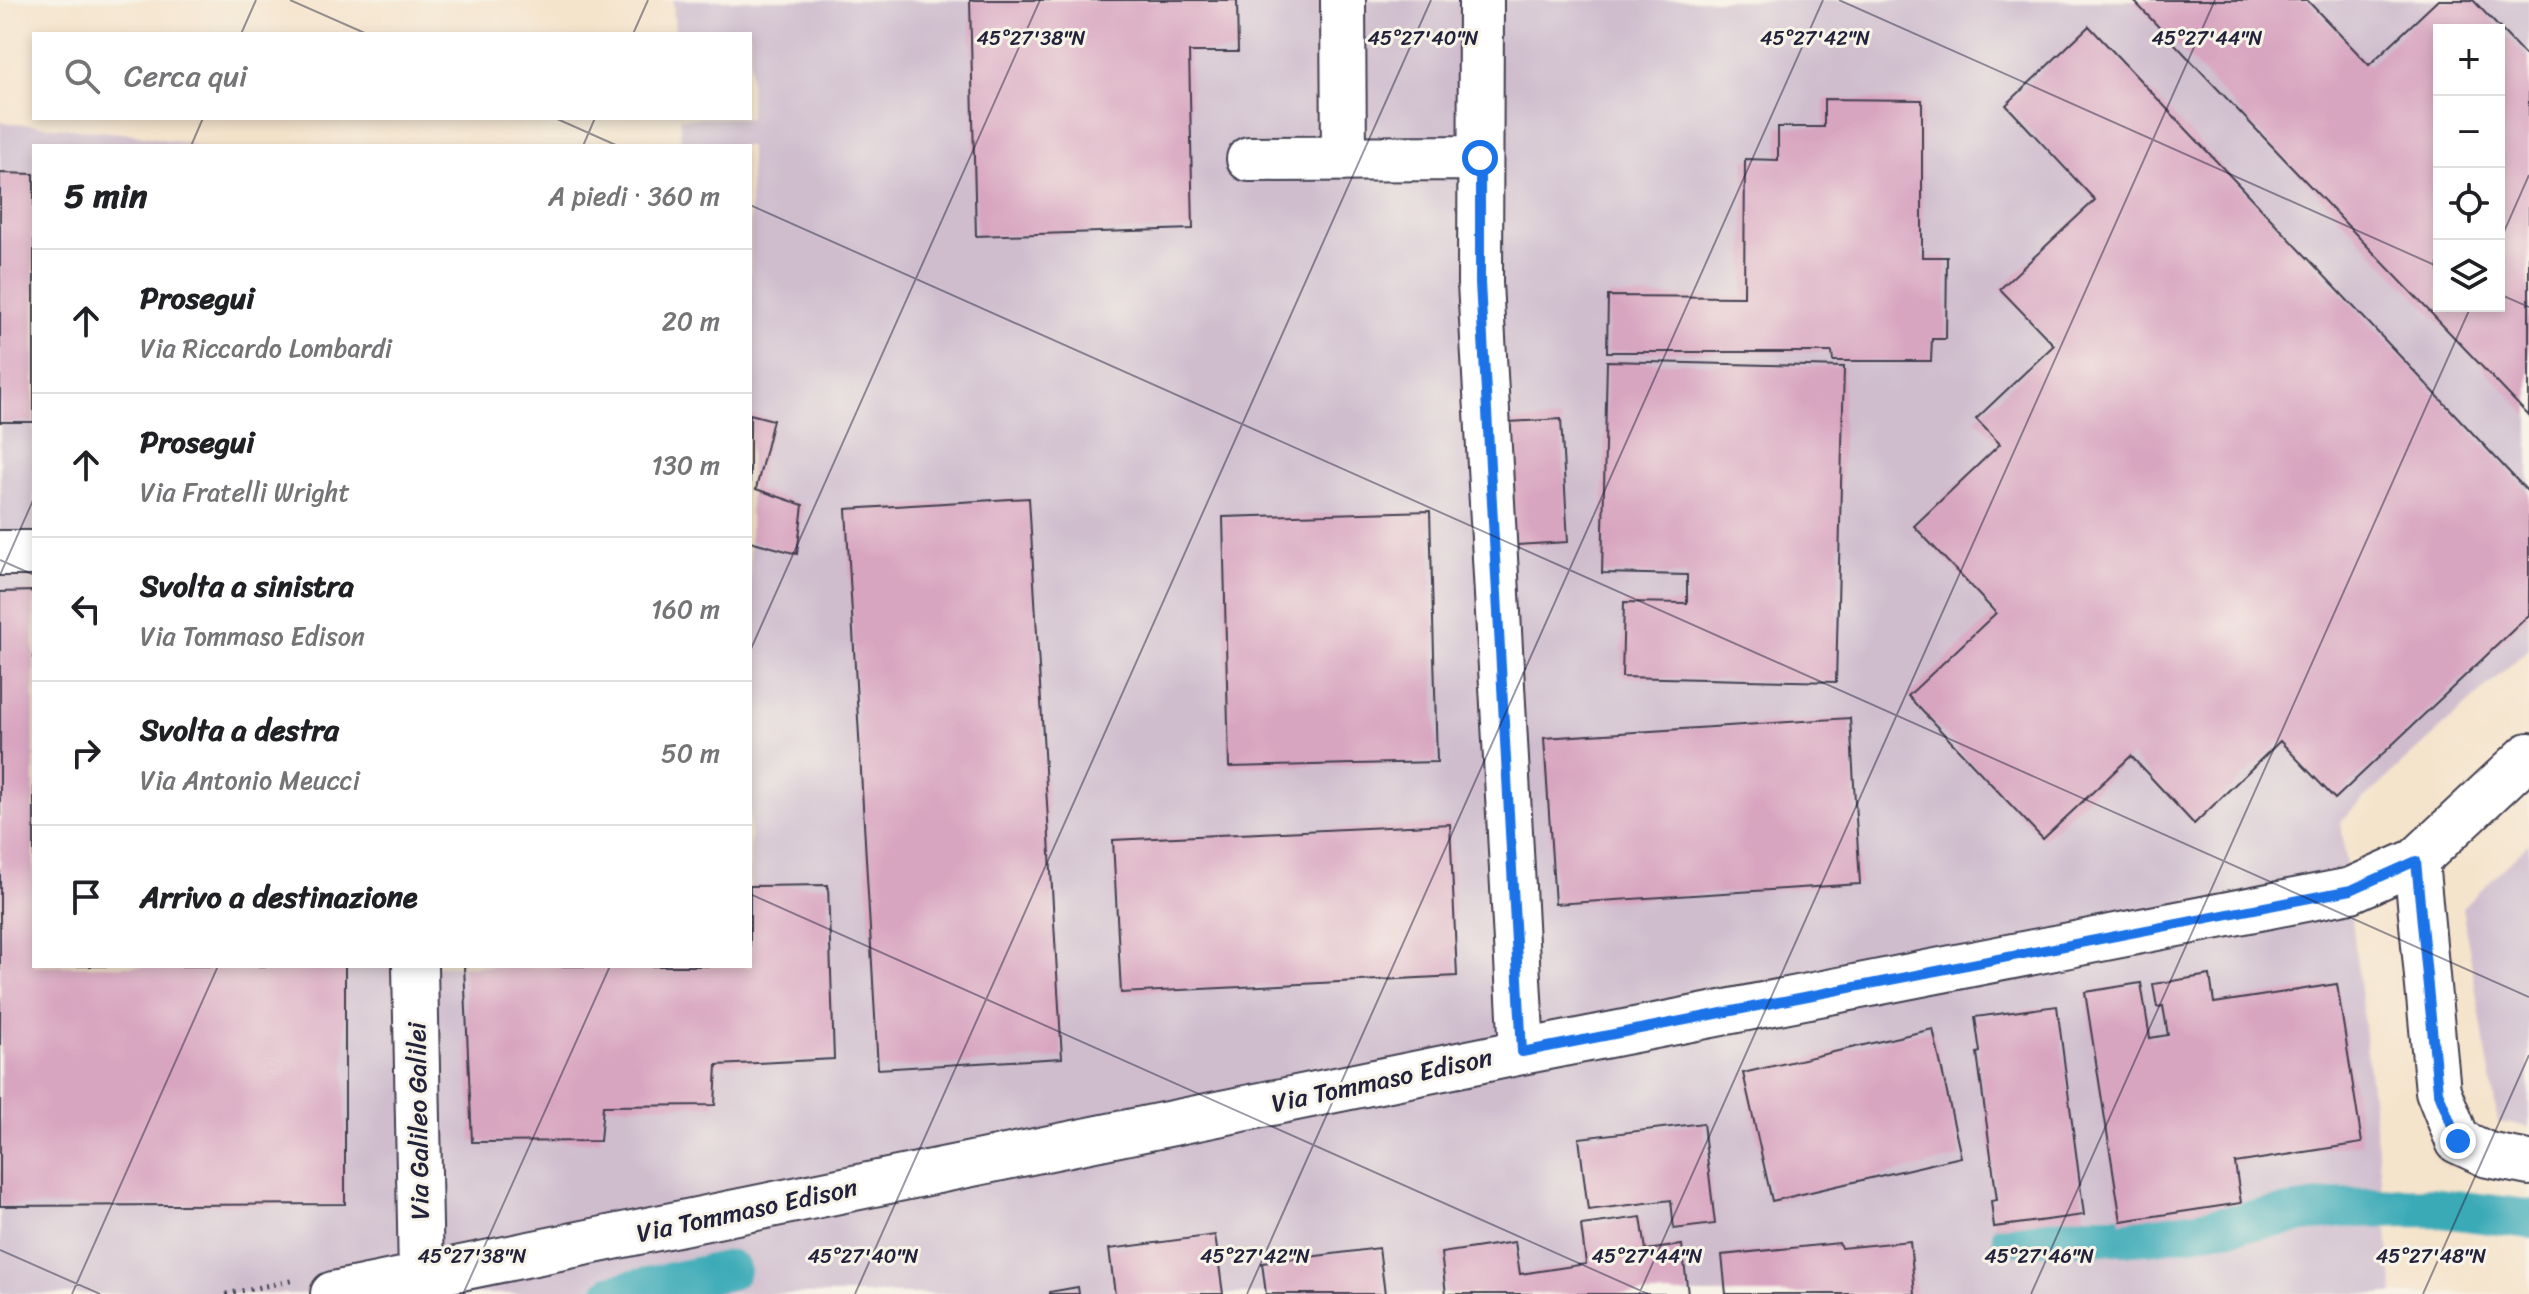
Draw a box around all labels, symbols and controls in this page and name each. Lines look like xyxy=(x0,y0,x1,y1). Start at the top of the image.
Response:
text: 45°27'38"N xyxy=(977,21,1086,56)
text: 45°27'40"N xyxy=(1368,21,1479,56)
text: 45°27'42"N xyxy=(1760,21,1870,56)
text: 45°27'44"N xyxy=(2152,21,2263,56)
map controls xyxy=(2433,24,2505,312)
button: + xyxy=(2433,24,2505,96)
search box xyxy=(32,32,752,120)
text: Cerca qui xyxy=(124,49,247,103)
icon: search xyxy=(60,54,104,98)
button: − xyxy=(2433,96,2505,168)
route start xyxy=(1462,140,1498,176)
text: 5 min xyxy=(64,166,147,226)
button: locate xyxy=(2433,168,2505,240)
text: A piedi · 360 m xyxy=(548,173,720,219)
button: layers xyxy=(2433,240,2505,312)
text: Prosegui xyxy=(140,271,254,325)
text: 20 m xyxy=(662,298,720,344)
icon: ahead xyxy=(64,299,108,343)
text: Via Riccardo Lombardi xyxy=(140,325,392,371)
text: Prosegui xyxy=(140,415,254,469)
text: 130 m xyxy=(651,442,720,488)
icon: ahead xyxy=(64,443,108,487)
text: Via Fratelli Wright xyxy=(140,469,350,515)
text: Svolta a sinistra xyxy=(140,559,354,613)
text: 160 m xyxy=(651,586,720,632)
icon: left xyxy=(64,587,108,631)
text: Via Tommaso Edison xyxy=(140,613,365,659)
text: Svolta a destra xyxy=(140,703,339,757)
text: 50 m xyxy=(661,730,720,776)
icon: right xyxy=(64,731,108,775)
text: Via Antonio Meucci xyxy=(140,757,360,803)
text: Arrivo a destinazione xyxy=(140,870,418,924)
icon: arrive xyxy=(64,875,108,919)
street label: Via Galileo Galilei xyxy=(393,1021,443,1220)
street label: Via Tommaso Edison xyxy=(1267,1034,1497,1126)
route end xyxy=(2440,1123,2476,1159)
street label: Via Tommaso Edison xyxy=(632,1164,862,1256)
text: 45°27'38"N xyxy=(418,1239,527,1274)
text: 45°27'40"N xyxy=(808,1239,919,1274)
text: 45°27'42"N xyxy=(1200,1239,1310,1274)
text: 45°27'44"N xyxy=(1592,1239,1703,1274)
text: 45°27'46"N xyxy=(1984,1239,2094,1274)
text: 45°27'48"N xyxy=(2376,1239,2486,1274)

